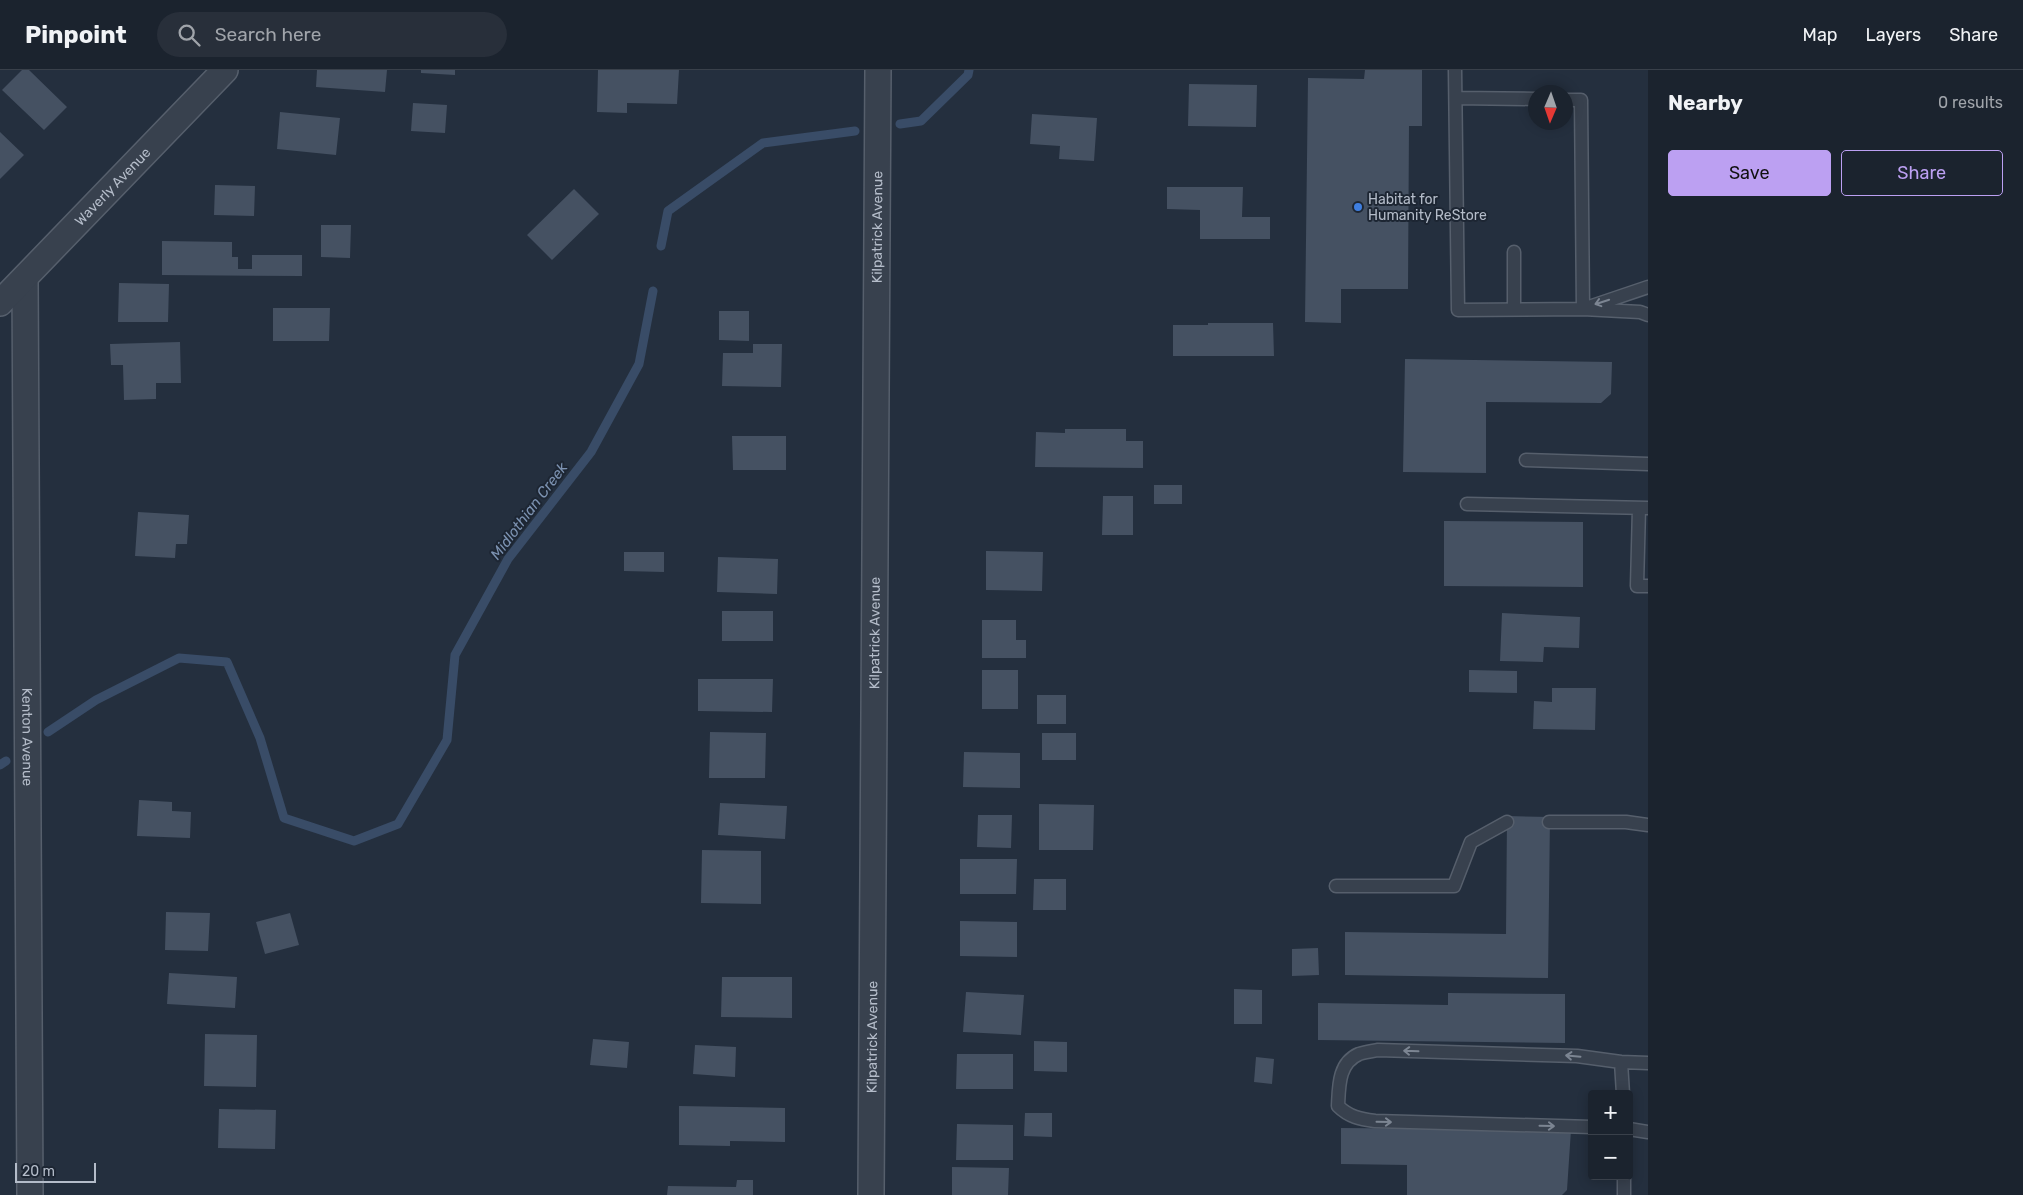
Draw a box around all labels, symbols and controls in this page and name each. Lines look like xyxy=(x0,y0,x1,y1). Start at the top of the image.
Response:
search box xyxy=(157,12,507,57)
text: Pinpoint xyxy=(25,21,127,49)
icon: search xyxy=(175,21,203,49)
text: Search here xyxy=(215,23,321,46)
text: Map xyxy=(1803,24,1838,46)
text: Layers xyxy=(1866,24,1921,46)
text: Share xyxy=(1949,24,1998,46)
north arrow xyxy=(1528,85,1573,130)
text: Nearby xyxy=(1668,90,1743,115)
text: 0 results xyxy=(1938,93,2003,112)
street label: Waverly Avenue xyxy=(71,144,155,229)
button: Save xyxy=(1668,150,1831,196)
button: Share xyxy=(1841,150,2003,196)
street label: Kilpatrick Avenue xyxy=(869,171,886,283)
place label: Habitat for Humanity ReStore xyxy=(1368,191,1487,224)
marker: Habitat for Humanity ReStore xyxy=(1352,201,1364,213)
one-way arrow xyxy=(1594,298,1610,308)
water label: Midlothian Creek xyxy=(487,459,572,563)
street label: Kilpatrick Avenue xyxy=(866,577,884,689)
street label: Kenton Avenue xyxy=(18,688,36,786)
street label: Kilpatrick Avenue xyxy=(864,981,881,1093)
one-way arrow xyxy=(1403,1046,1419,1056)
one-way arrow xyxy=(1565,1051,1581,1061)
map controls xyxy=(1588,1090,1633,1180)
button: + xyxy=(1588,1090,1633,1135)
one-way arrow xyxy=(1376,1117,1392,1126)
one-way arrow xyxy=(1538,1121,1555,1131)
button: − xyxy=(1588,1135,1633,1180)
scale bar xyxy=(15,1160,96,1183)
text: 20 m xyxy=(22,1163,55,1180)

